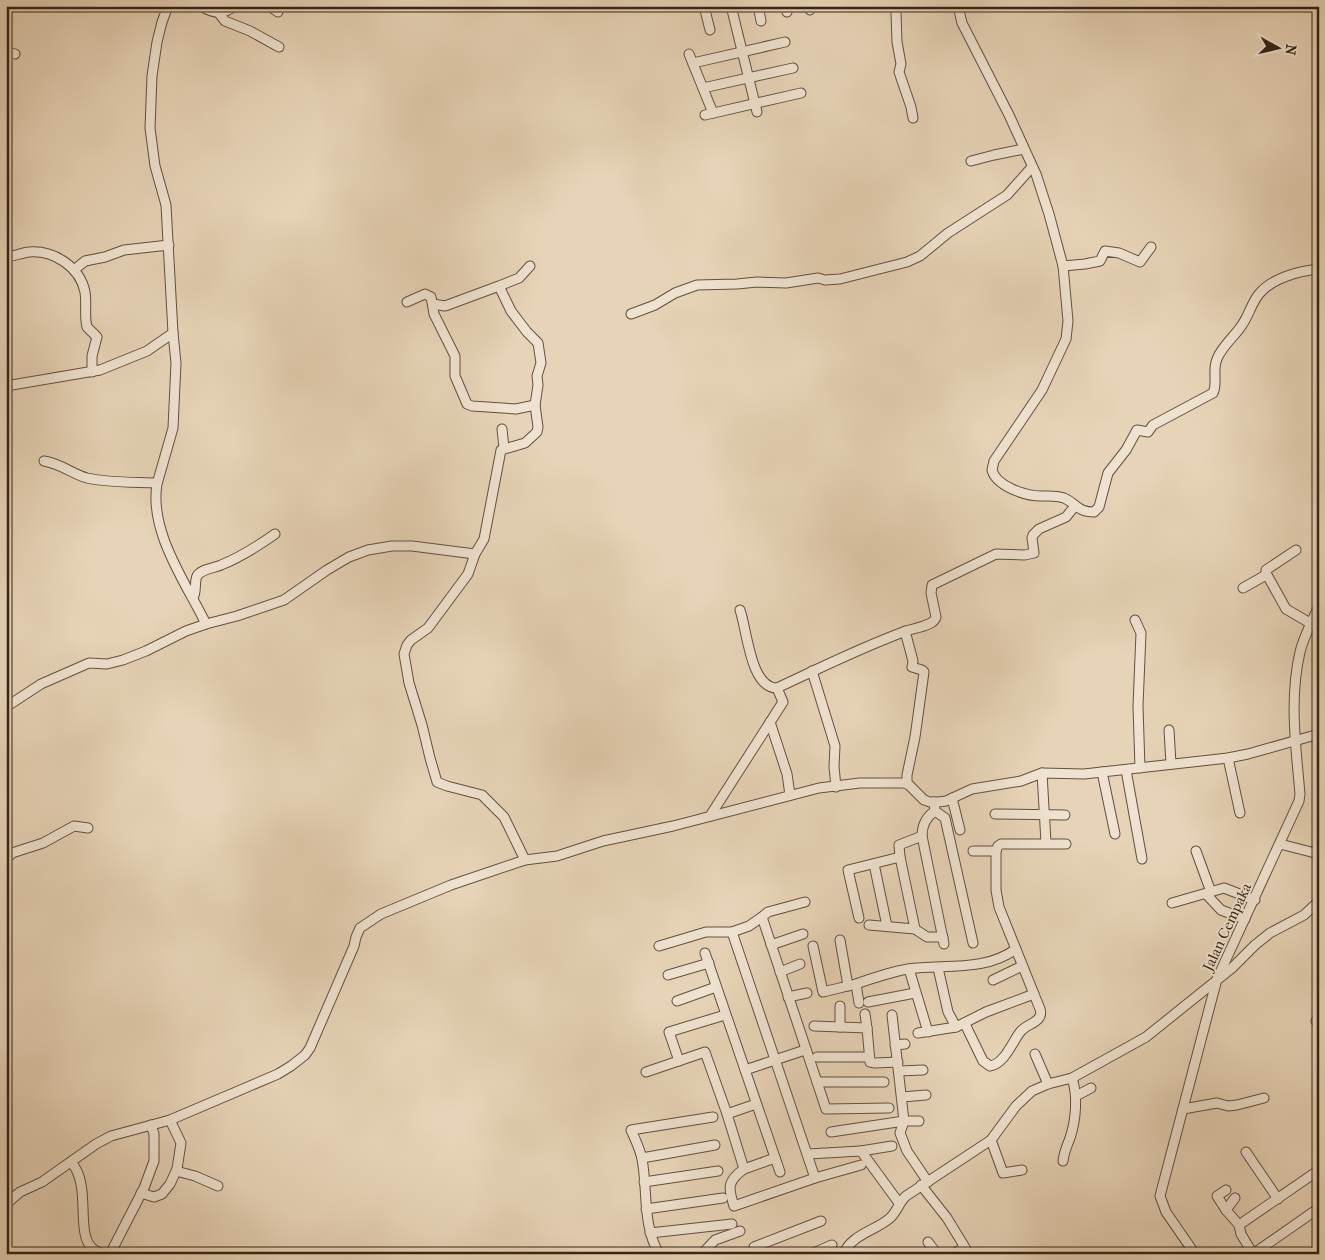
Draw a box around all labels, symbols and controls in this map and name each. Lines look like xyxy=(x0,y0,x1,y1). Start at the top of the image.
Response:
north arrow xyxy=(1252,22,1302,72)
text: N xyxy=(1281,43,1300,57)
street label: Jalan Cempaka xyxy=(1198,879,1256,975)

